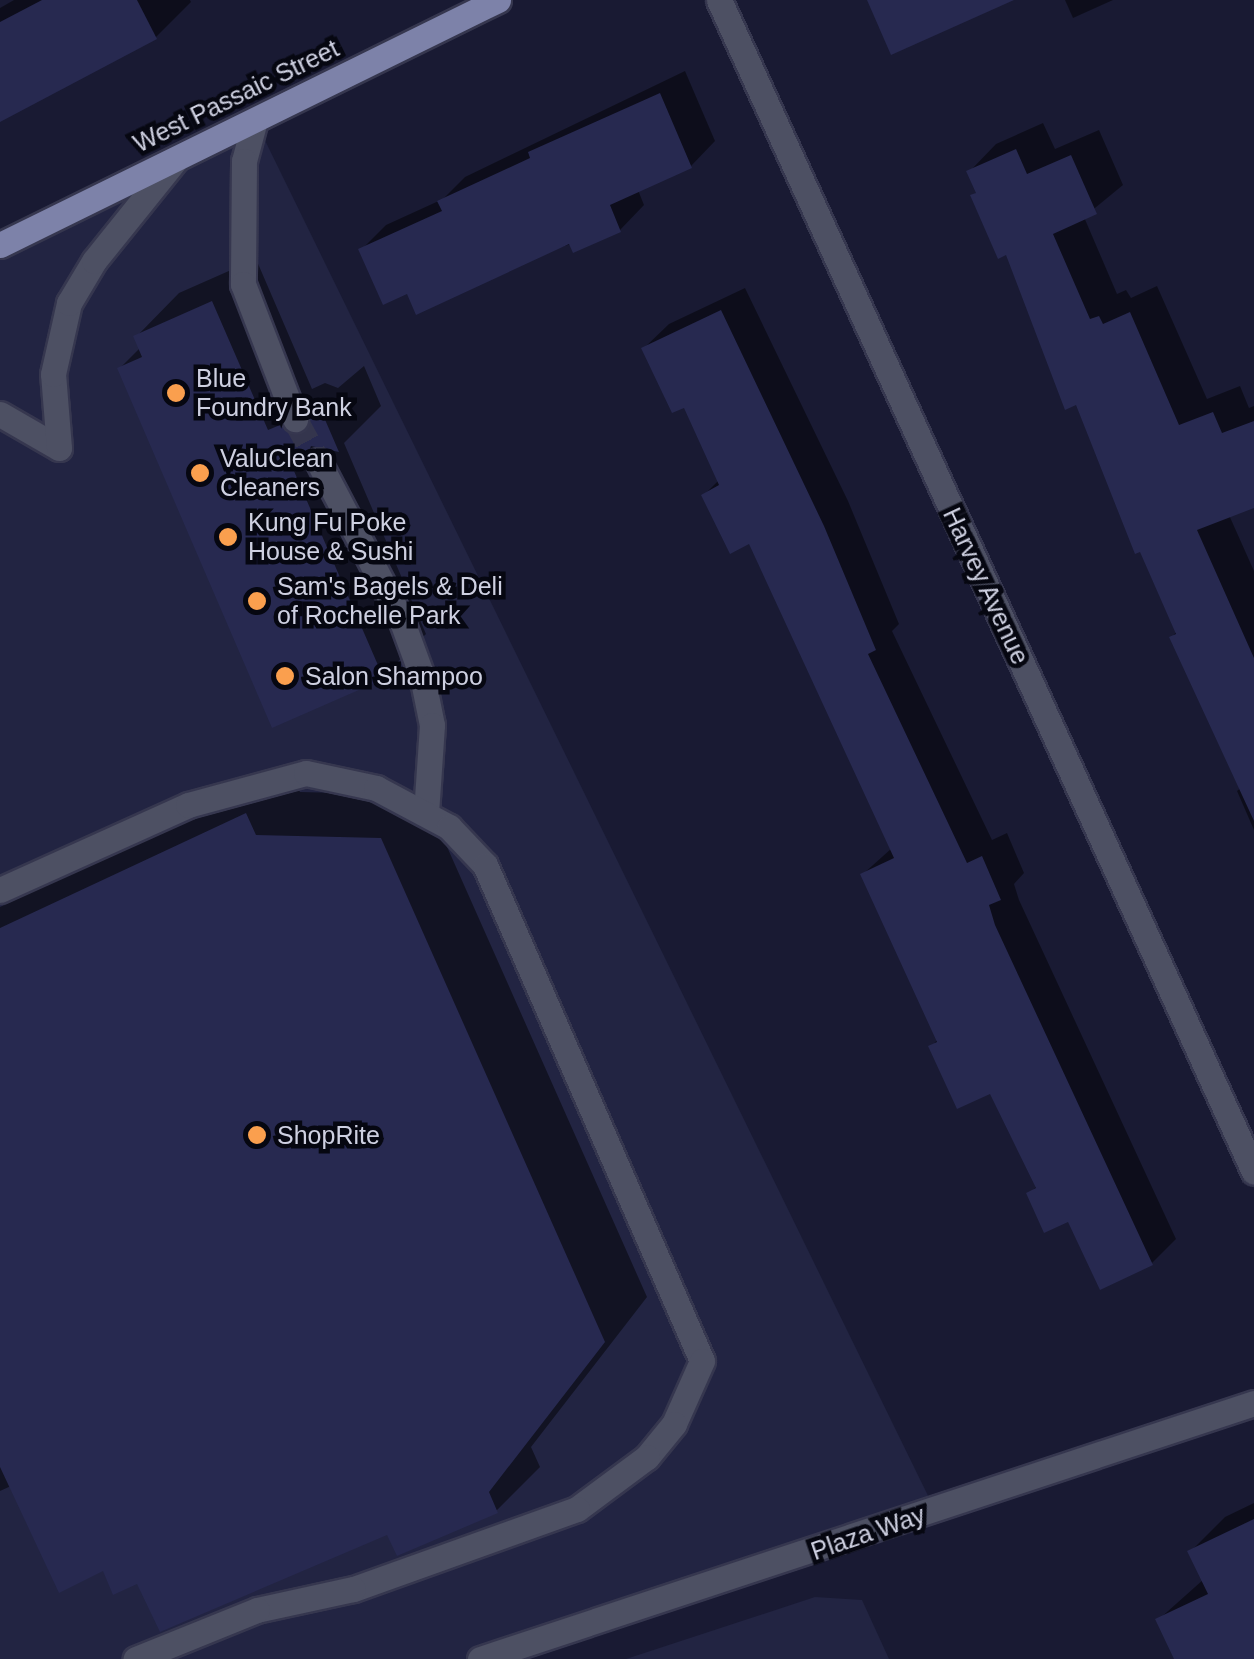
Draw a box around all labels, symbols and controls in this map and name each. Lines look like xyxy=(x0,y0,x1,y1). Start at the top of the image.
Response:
street label: West Passaic Street xyxy=(128,33,344,159)
place label: Blue Foundry Bank xyxy=(196,364,352,423)
marker: Blue Foundry Bank xyxy=(165,382,187,404)
place label: ValuClean Cleaners xyxy=(220,444,334,503)
marker: ValuClean Cleaners xyxy=(189,462,211,484)
street label: Harvey Avenue xyxy=(936,502,1036,670)
place label: Kung Fu Poke House & Sushi xyxy=(248,508,413,567)
marker: Kung Fu Poke House & Sushi xyxy=(217,526,239,548)
place label: Sam's Bagels & Deli of Rochelle Park xyxy=(277,572,503,631)
marker: Sam's Bagels & Deli of Rochelle Park xyxy=(246,590,268,612)
place label: Salon Shampoo xyxy=(305,661,483,691)
marker: Salon Shampoo xyxy=(274,665,296,687)
place label: ShopRite xyxy=(277,1120,380,1150)
marker: ShopRite xyxy=(246,1124,268,1146)
street label: Plaza Way xyxy=(807,1500,929,1566)

